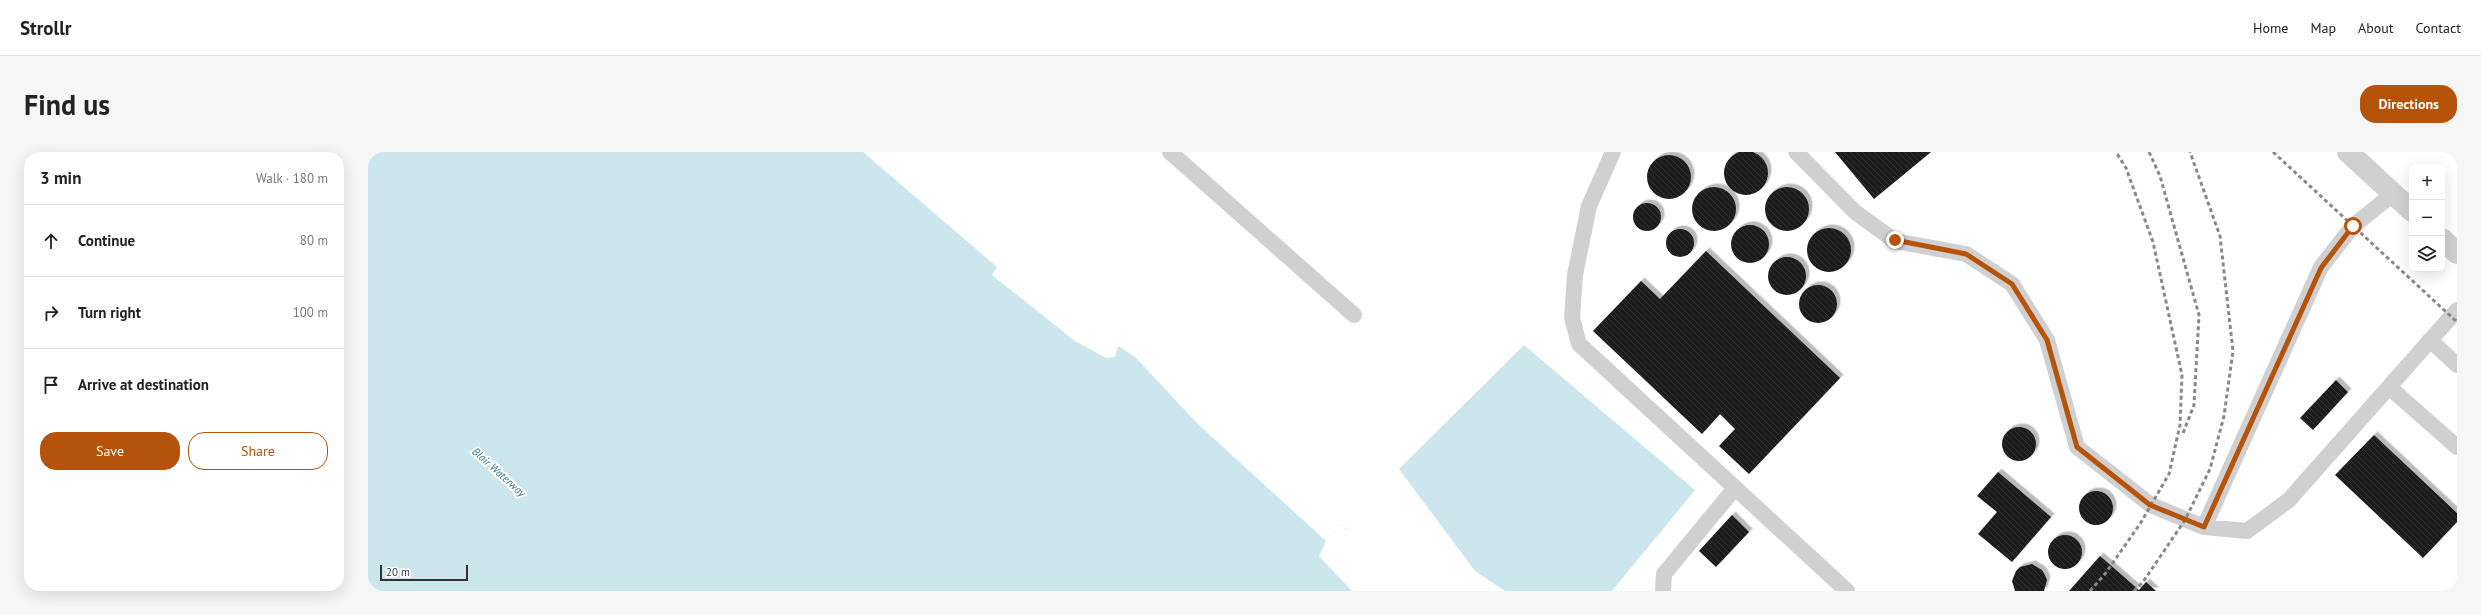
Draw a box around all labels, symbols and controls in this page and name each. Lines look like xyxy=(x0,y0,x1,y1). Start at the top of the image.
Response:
text: Strollr xyxy=(20,16,71,40)
text: Home xyxy=(2253,19,2288,37)
text: Map xyxy=(2310,19,2336,37)
text: About xyxy=(2358,19,2394,37)
text: Contact xyxy=(2416,19,2461,37)
button: Directions xyxy=(2360,85,2457,123)
text: Find us xyxy=(24,86,110,123)
map controls xyxy=(2409,164,2445,272)
button: + xyxy=(2409,164,2445,200)
text: 3 min xyxy=(40,167,81,189)
text: Walk · 180 m xyxy=(256,170,328,187)
button: − xyxy=(2409,200,2445,236)
route start xyxy=(2344,217,2362,235)
icon: ahead xyxy=(40,230,62,252)
text: Continue xyxy=(78,231,135,250)
route end xyxy=(1886,231,1904,249)
text: 80 m xyxy=(300,232,328,249)
button: layers xyxy=(2409,236,2445,272)
icon: right xyxy=(40,302,62,324)
text: Turn right xyxy=(78,303,141,322)
text: 100 m xyxy=(293,304,328,321)
icon: arrive xyxy=(40,374,62,396)
text: Arrive at destination xyxy=(78,375,209,394)
button: Save xyxy=(40,432,180,470)
button: Share xyxy=(188,432,328,470)
water label: Blair Waterway xyxy=(469,444,530,500)
scale bar xyxy=(380,563,468,582)
text: 20 m xyxy=(386,565,410,579)

